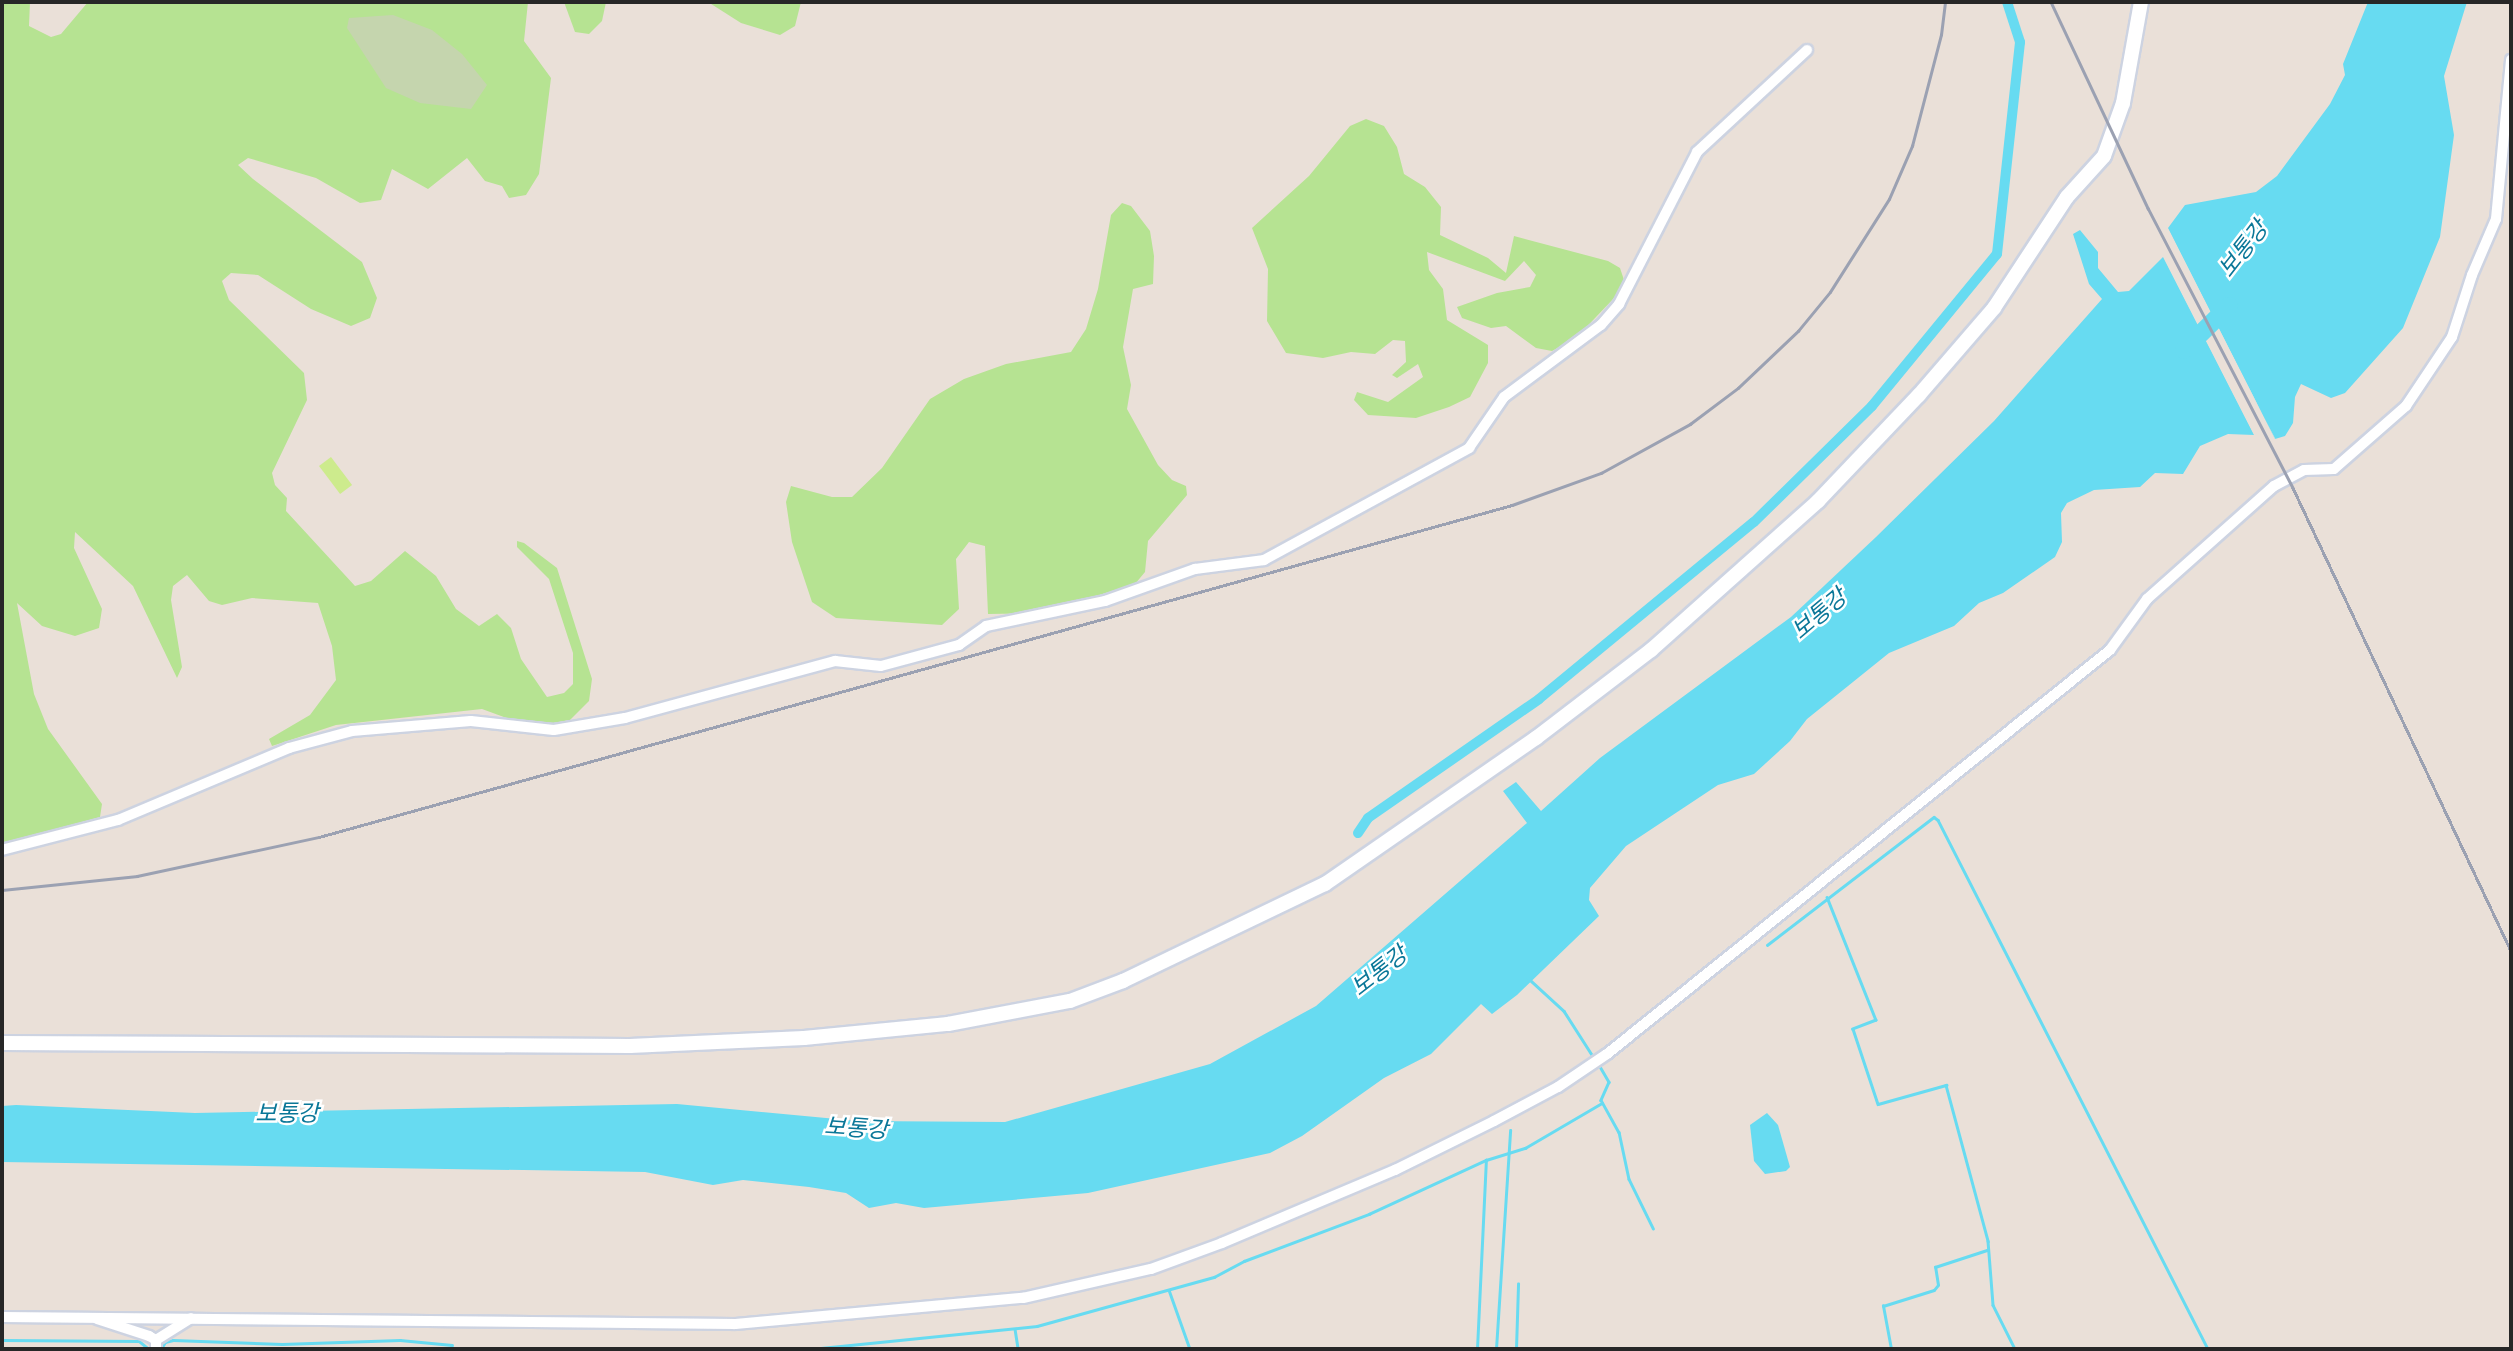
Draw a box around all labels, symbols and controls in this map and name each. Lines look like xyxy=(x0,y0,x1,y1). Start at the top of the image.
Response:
water label: 보통강 xyxy=(2213,215,2273,283)
water label: 보통강 xyxy=(1786,583,1852,645)
water label: 보통강 xyxy=(1345,941,1413,1001)
water label: 보통강 xyxy=(255,1099,319,1127)
water label: 보통강 xyxy=(823,1112,889,1144)

